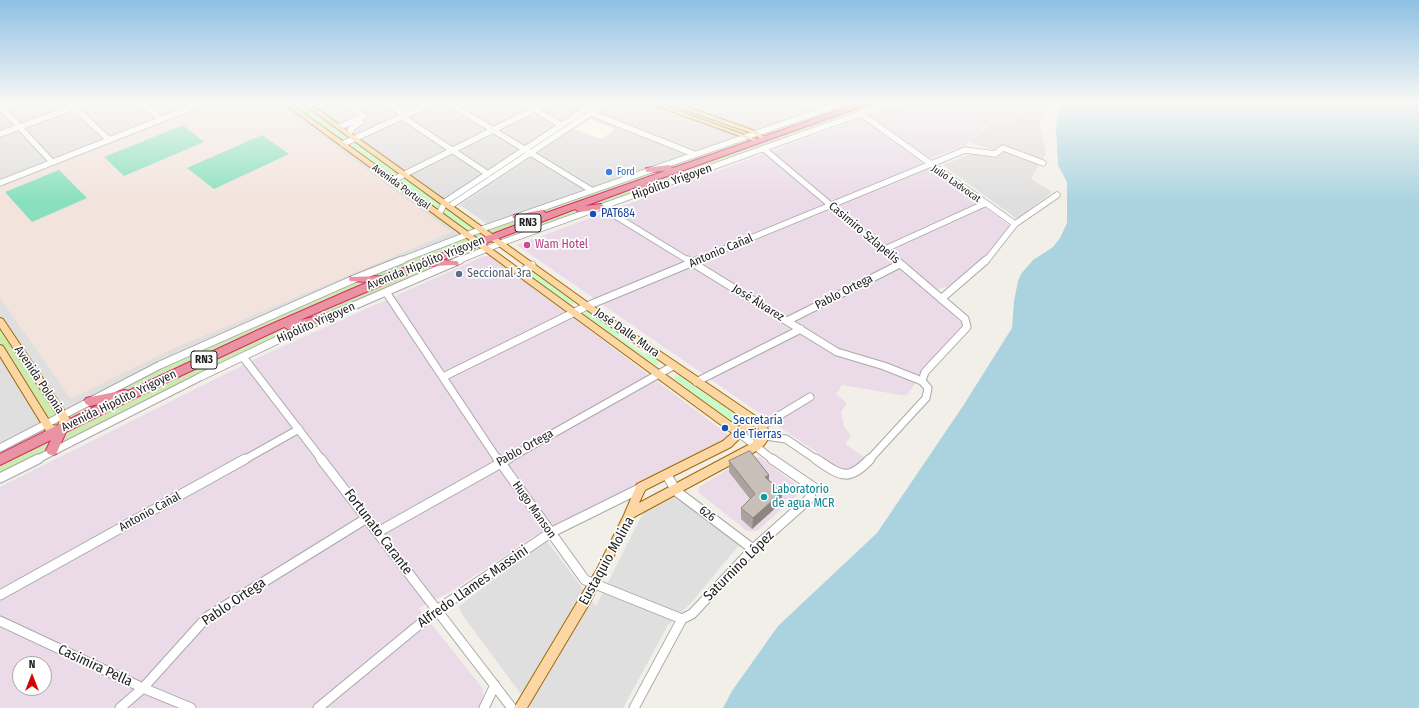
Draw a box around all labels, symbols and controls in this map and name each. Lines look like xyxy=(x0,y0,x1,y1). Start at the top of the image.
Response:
street label: Hipólito Yrigoyen xyxy=(630,161,714,203)
street label: Avenida Portugal xyxy=(370,162,432,212)
street label: Julio Ladvocat xyxy=(929,163,983,205)
place label: Ford xyxy=(617,166,635,178)
marker: Ford xyxy=(604,167,614,177)
street label: Casimiro Szlapelis xyxy=(826,199,902,267)
place label: PAT684 xyxy=(601,207,635,221)
marker: PAT684 xyxy=(588,209,598,219)
road number: RN3 xyxy=(515,214,541,232)
street label: Antonio Cañal xyxy=(687,231,755,271)
street label: Avenida Hipólito Yrigoyen xyxy=(365,233,487,293)
place label: Wam Hotel xyxy=(535,238,588,252)
marker: Wam Hotel xyxy=(522,240,532,250)
place label: Seccional 3ra xyxy=(467,267,531,281)
marker: Seccional 3ra xyxy=(454,269,464,279)
street label: Pablo Ortega xyxy=(813,271,875,313)
street label: José Álvarez xyxy=(729,281,787,325)
street label: Hipólito Yrigoyen xyxy=(275,299,357,347)
street label: José Dalle Mura xyxy=(592,305,662,361)
street label: Avenida Polonia xyxy=(11,343,67,417)
road number: RN3 xyxy=(191,351,217,369)
street label: Avenida Hipólito Yrigoyen xyxy=(59,367,179,435)
place label: Secretaría de Tierras xyxy=(733,414,783,442)
marker: Secretaría de Tierras xyxy=(720,423,730,433)
street label: Pablo Ortega xyxy=(494,426,556,470)
street label: Hugo Manson xyxy=(509,479,559,541)
place label: Laboratorio de agua MCR xyxy=(772,483,834,511)
street label: Fortunato Carante xyxy=(340,486,416,578)
street label: Antonio Cañal xyxy=(117,489,183,535)
marker: Laboratorio de agua MCR xyxy=(759,492,769,502)
street label: 626 xyxy=(696,503,718,525)
street label: Eustaquio Molina xyxy=(576,514,638,608)
street label: Saturnino López xyxy=(700,527,778,605)
street label: Alfredo Llames Massini xyxy=(414,542,532,632)
street label: Pablo Ortega xyxy=(199,575,269,629)
street label: Casimira Pella xyxy=(55,641,135,691)
north arrow xyxy=(12,656,52,696)
text: N xyxy=(29,658,35,671)

